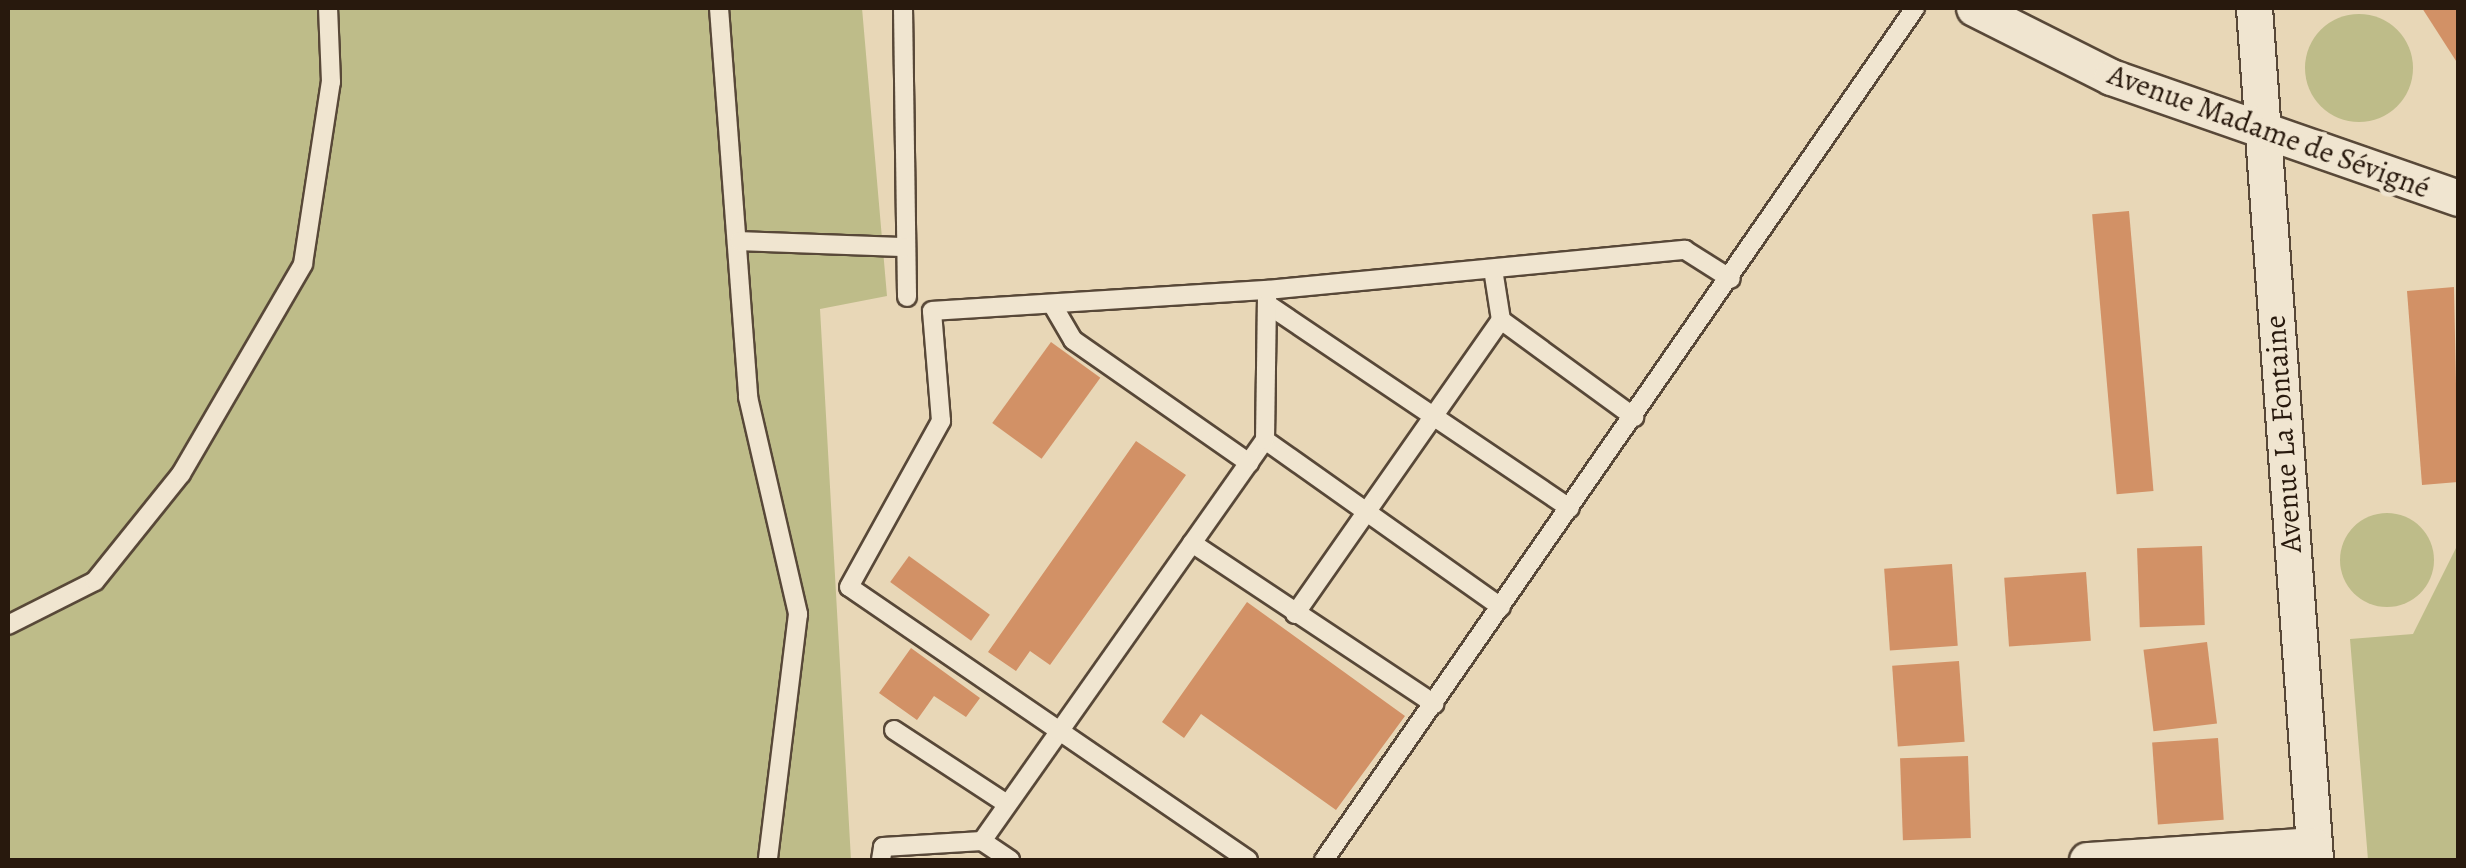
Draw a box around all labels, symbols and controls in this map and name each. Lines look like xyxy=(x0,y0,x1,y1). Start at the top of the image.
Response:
street label: Avenue Madame de Sévigné xyxy=(2103,56,2435,206)
street label: Avenue La Fontaine xyxy=(2257,314,2309,554)

